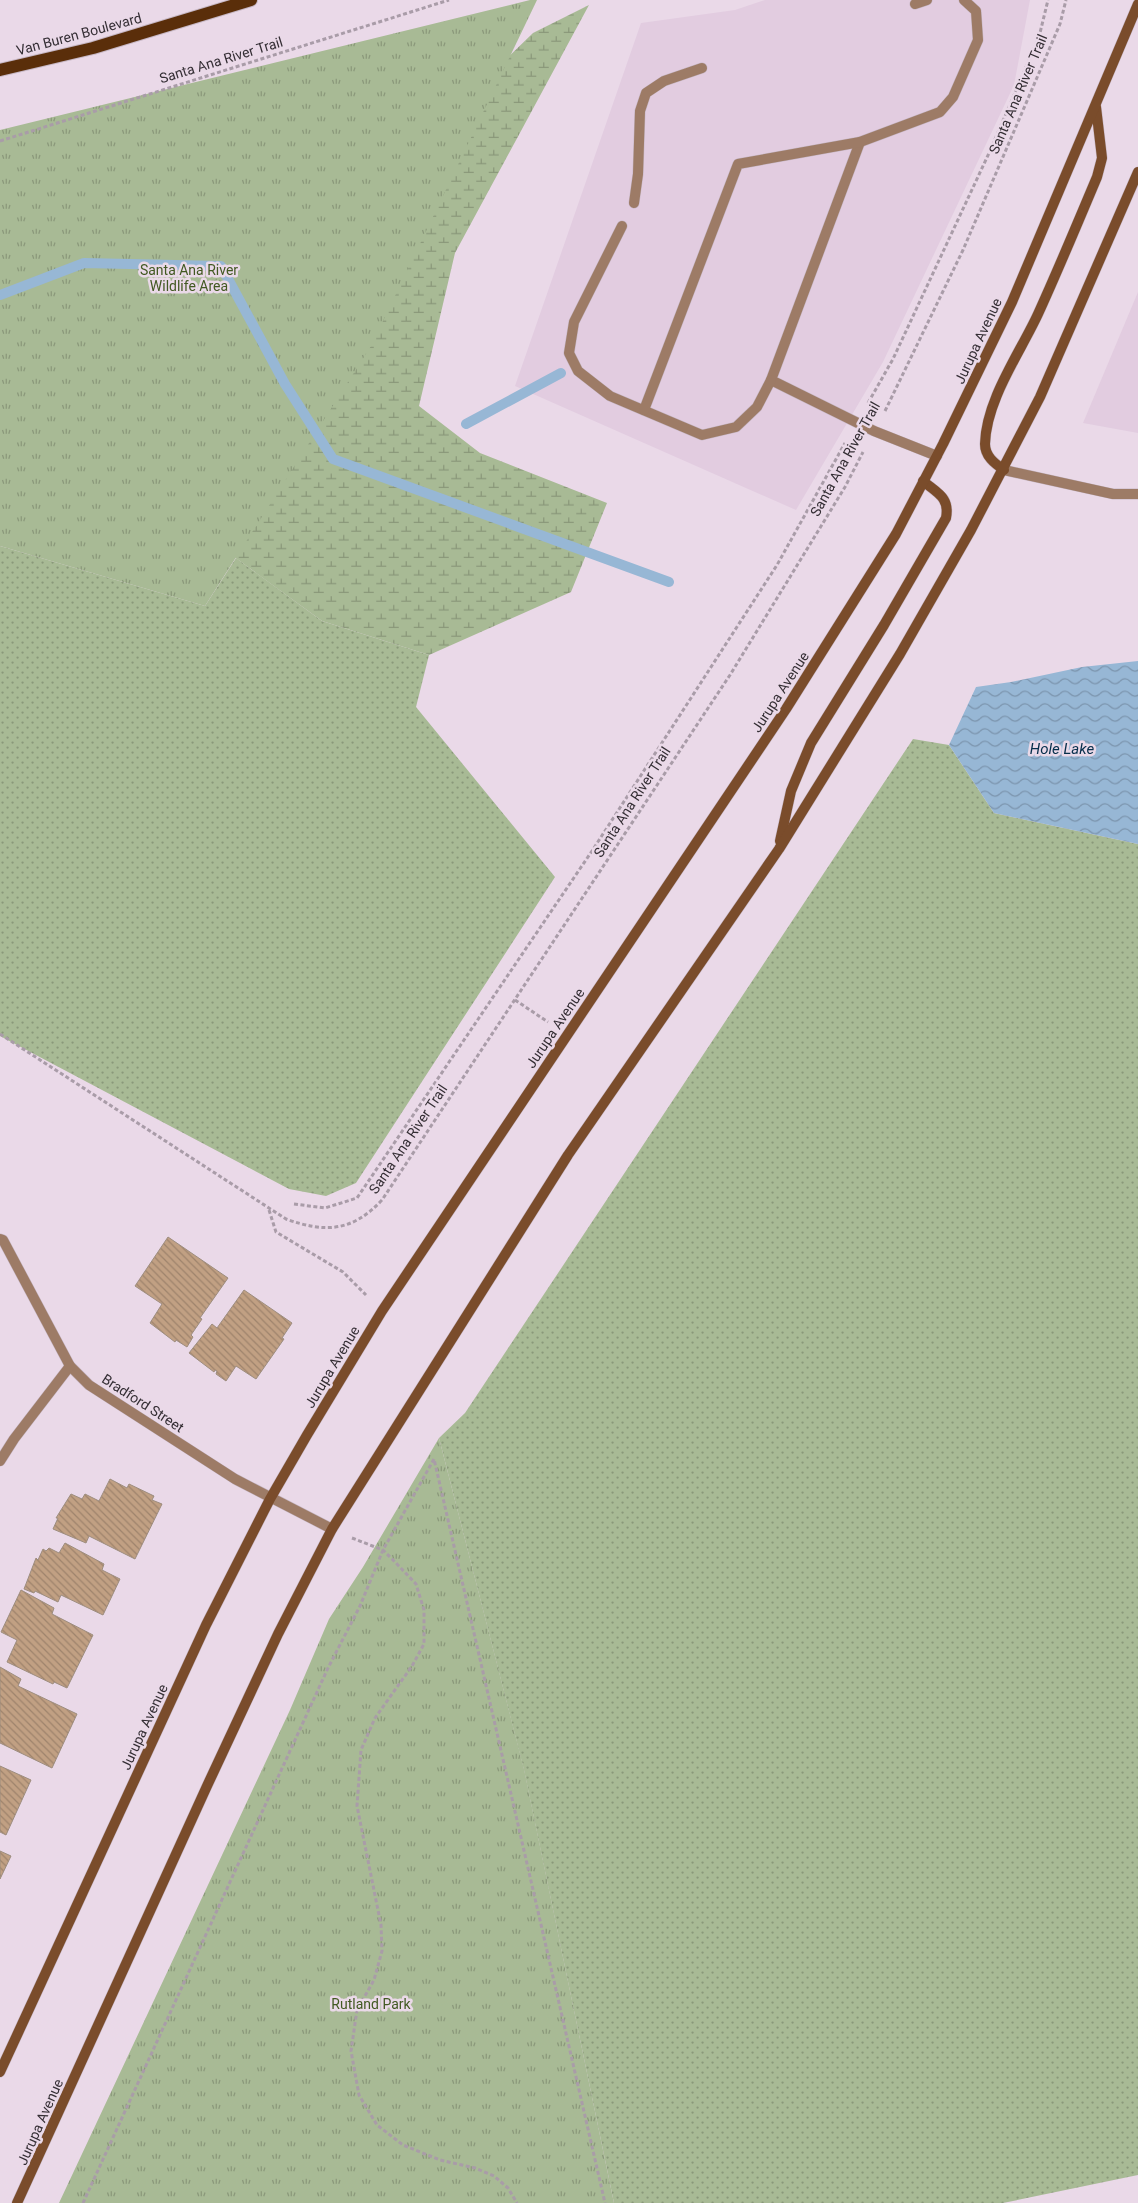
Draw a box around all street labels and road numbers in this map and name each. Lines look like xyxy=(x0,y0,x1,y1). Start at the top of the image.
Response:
street label: Van Buren Boulevard xyxy=(15,10,143,58)
street label: Santa Ana River Trail xyxy=(986,32,1050,156)
street label: Santa Ana River Trail xyxy=(157,34,285,86)
street label: Jurupa Avenue xyxy=(951,296,1005,386)
street label: Santa Ana River Trail xyxy=(807,399,883,519)
street label: Jurupa Avenue xyxy=(748,649,812,735)
street label: Santa Ana River Trail xyxy=(590,744,674,860)
street label: Jurupa Avenue xyxy=(522,985,588,1071)
street label: Santa Ana River Trail xyxy=(366,1081,450,1197)
street label: Jurupa Avenue xyxy=(301,1323,363,1411)
street label: Bradford Street xyxy=(99,1371,187,1436)
street label: Jurupa Avenue xyxy=(117,1682,171,1772)
street label: Jurupa Avenue xyxy=(14,2076,66,2168)

